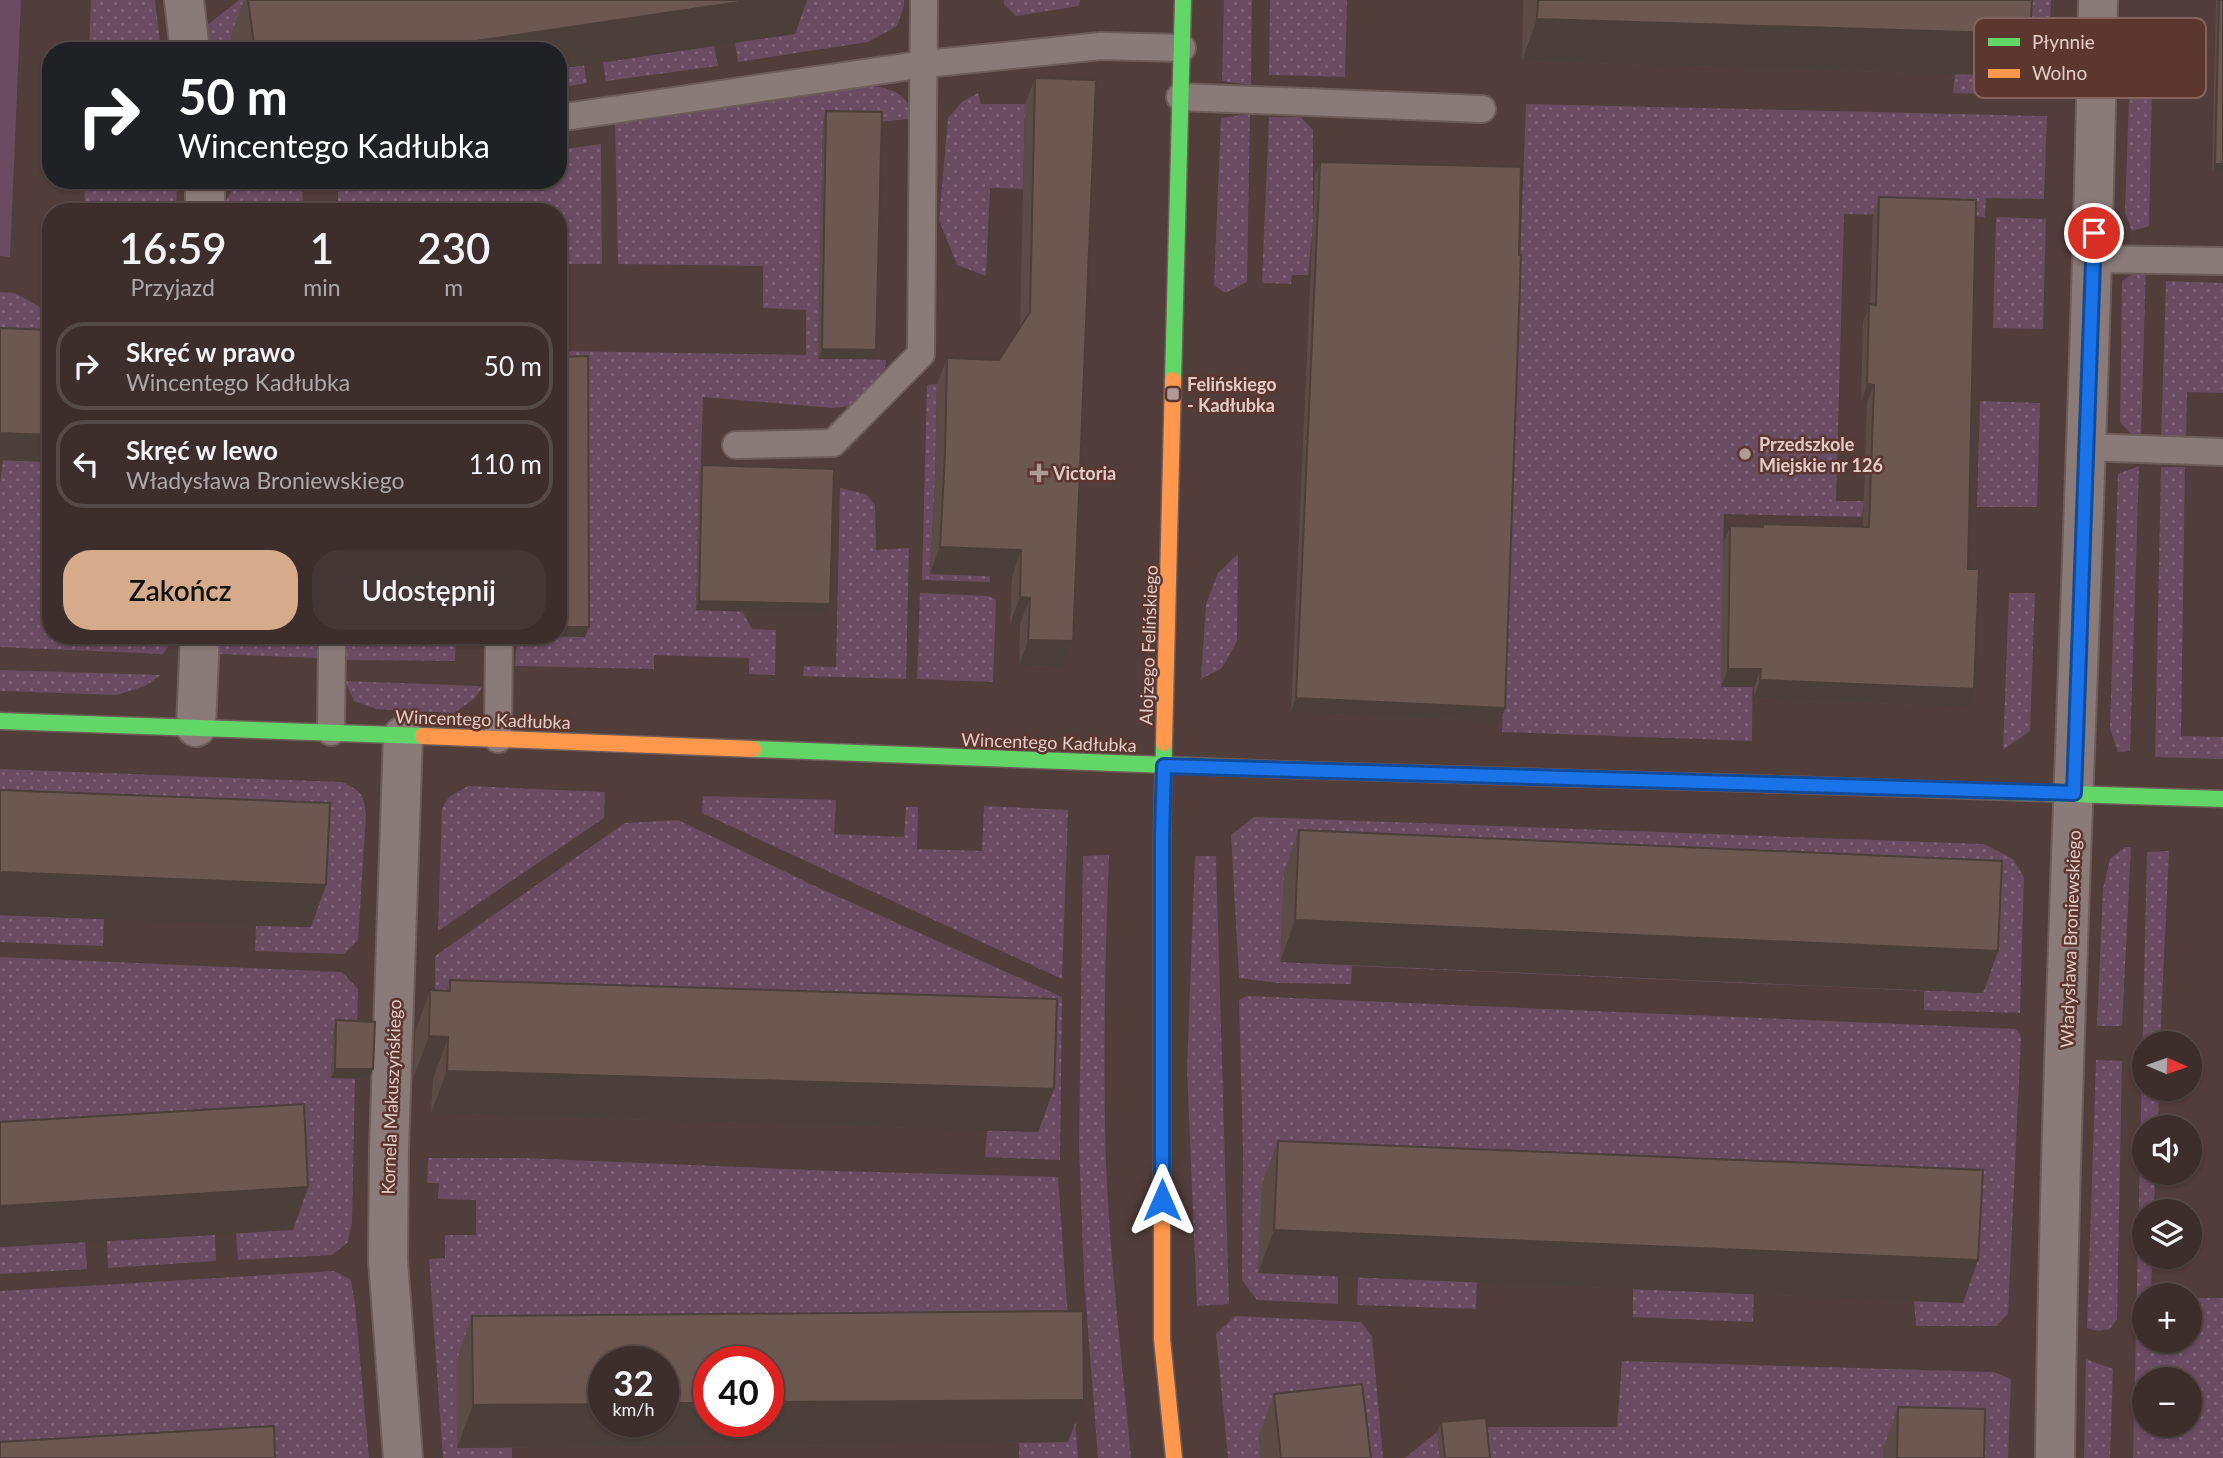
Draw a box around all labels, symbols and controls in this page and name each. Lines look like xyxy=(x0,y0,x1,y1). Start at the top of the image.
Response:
legend xyxy=(1974,18,2206,98)
text: Płynnie xyxy=(2032,30,2095,53)
text: Wolno xyxy=(2032,61,2087,84)
text: 50 m xyxy=(178,67,288,125)
icon: right xyxy=(63,70,154,161)
text: Wincentego Kadłubka xyxy=(178,126,490,165)
pin xyxy=(2064,203,2124,263)
icon: arrive xyxy=(2075,214,2113,252)
text: 16:59 xyxy=(119,223,227,273)
text: 1 xyxy=(310,223,334,273)
text: 230 xyxy=(417,223,490,273)
text: Przyjazd xyxy=(131,273,215,301)
text: min xyxy=(303,273,341,301)
text: m xyxy=(444,273,463,301)
text: Skręć w prawo xyxy=(126,336,295,368)
icon: right xyxy=(67,347,105,385)
text: 50 m xyxy=(484,350,542,382)
text: Wincentego Kadłubka xyxy=(126,368,350,396)
place label: Felińskiego - Kadłubka xyxy=(1187,373,1277,416)
marker: Felińskiego - Kadłubka xyxy=(1165,386,1181,402)
place label: Przedszkole Miejskie nr 126 xyxy=(1759,433,1883,476)
text: Skręć w lewo xyxy=(126,434,278,466)
icon: left xyxy=(67,445,105,483)
marker: Przedszkole Miejskie nr 126 xyxy=(1737,446,1753,462)
text: 110 m xyxy=(469,448,542,480)
place label: Victoria xyxy=(1052,462,1116,484)
marker: Victoria xyxy=(1031,465,1047,481)
text: Władysława Broniewskiego xyxy=(126,466,404,494)
button: Zakończ xyxy=(63,550,298,630)
button: Udostępnij xyxy=(312,550,546,630)
street label: Alojzego Felińskiego xyxy=(1134,565,1162,725)
street label: Wincentego Kadłubka xyxy=(395,705,571,733)
street label: Wincentego Kadłubka xyxy=(961,728,1137,756)
street label: Władysława Broniewskiego xyxy=(2055,830,2085,1048)
street label: Kornela Makuszyńskiego xyxy=(377,999,405,1195)
north arrow xyxy=(2132,1031,2202,1101)
map controls xyxy=(2132,1031,2202,1437)
button: sound xyxy=(2132,1115,2202,1185)
position arrow xyxy=(1125,1163,1199,1237)
button: layers xyxy=(2132,1199,2202,1269)
button: + xyxy=(2132,1283,2202,1353)
speed limit sign: 40 xyxy=(693,1346,784,1437)
text: 32 xyxy=(613,1361,654,1403)
button: − xyxy=(2132,1367,2202,1437)
text: km/h xyxy=(612,1398,655,1420)

